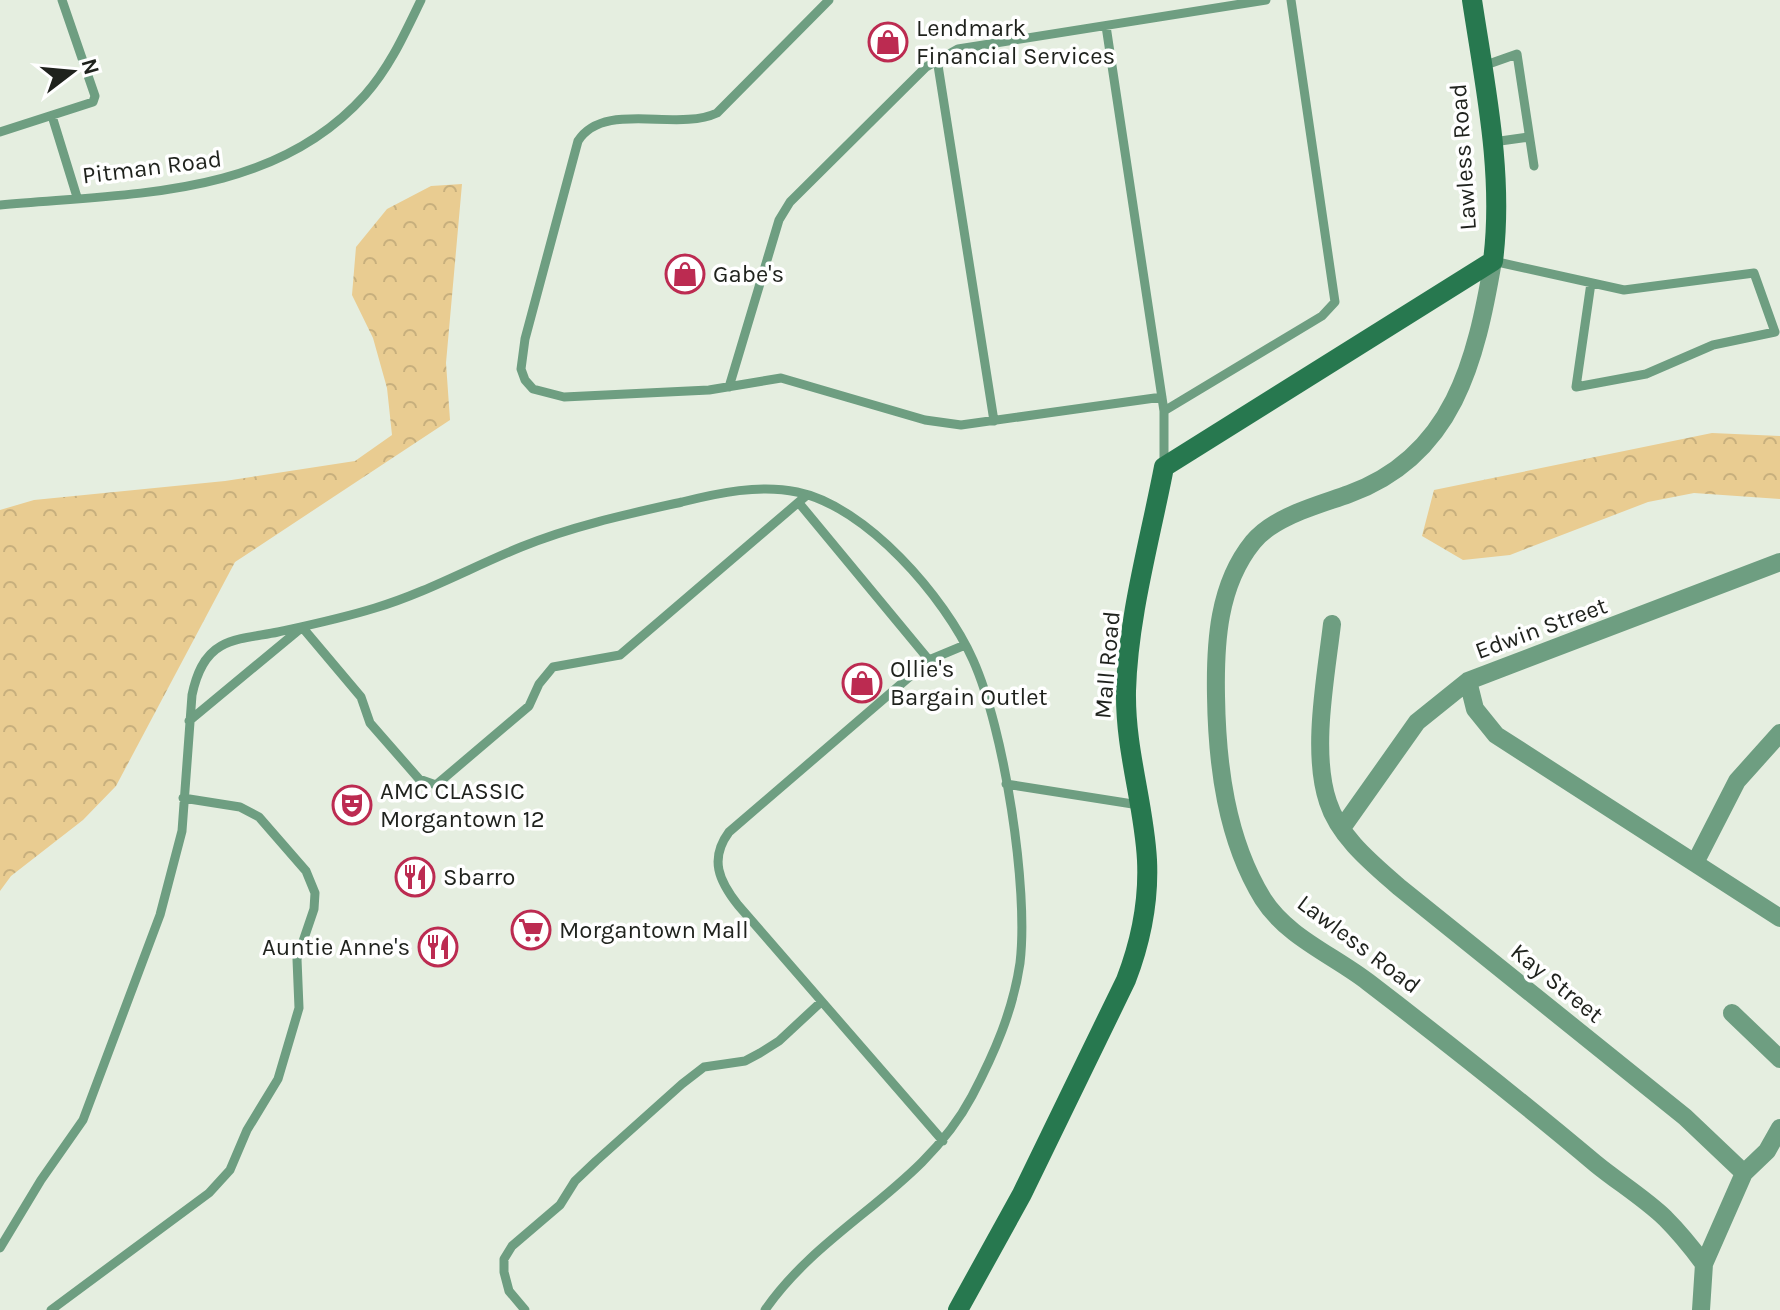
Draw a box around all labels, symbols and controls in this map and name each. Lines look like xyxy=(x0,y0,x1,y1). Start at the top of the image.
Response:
place label: Lendmark Financial Services xyxy=(916,14,1115,70)
shop icon: Lendmark Financial Services xyxy=(867,21,909,63)
north arrow xyxy=(32,32,112,112)
text: N xyxy=(76,56,105,78)
street label: Lawless Road xyxy=(1444,83,1482,231)
street label: Pitman Road xyxy=(81,145,223,189)
shop icon: Gabe's xyxy=(664,253,706,295)
place label: Gabe's xyxy=(713,260,784,288)
street label: Edwin Street xyxy=(1471,591,1611,665)
street label: Mall Road xyxy=(1088,610,1126,720)
place label: Ollie's Bargain Outlet xyxy=(890,655,1048,711)
shop icon: Ollie's Bargain Outlet xyxy=(841,662,883,704)
place label: AMC CLASSIC Morgantown 12 xyxy=(380,777,545,833)
theatre icon: AMC CLASSIC Morgantown 12 xyxy=(331,784,373,826)
restaurant icon: Sbarro xyxy=(394,856,436,898)
place label: Sbarro xyxy=(443,863,515,891)
street label: Lawless Road xyxy=(1292,889,1426,999)
supermarket icon: Morgantown Mall xyxy=(510,909,552,951)
place label: Morgantown Mall xyxy=(559,916,749,944)
restaurant icon: Auntie Anne's xyxy=(417,926,459,968)
place label: Auntie Anne's xyxy=(262,933,410,961)
street label: Kay Street xyxy=(1505,937,1609,1029)

